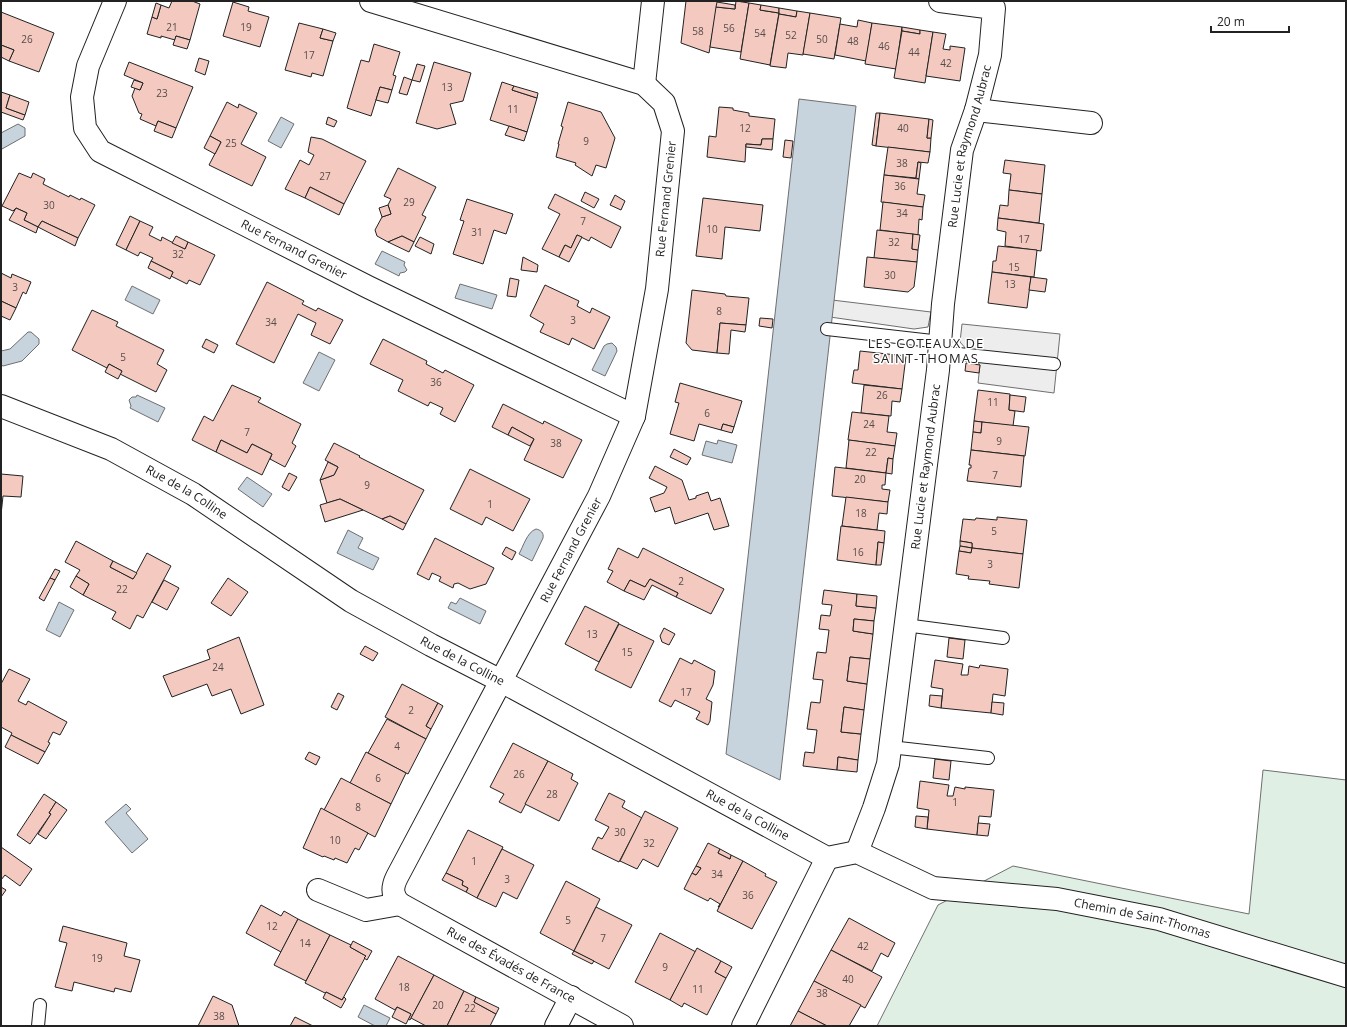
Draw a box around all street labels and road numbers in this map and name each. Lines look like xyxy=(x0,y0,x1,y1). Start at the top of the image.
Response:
street label: Rue Lucie et Raymond Aubrac xyxy=(943,63,995,229)
street label: Rue Fernand Grenier xyxy=(651,140,680,258)
street label: Rue Fernand Grenier xyxy=(238,215,350,283)
street label: Rue Lucie et Raymond Aubrac xyxy=(906,383,944,551)
street label: Rue de la Colline xyxy=(143,461,231,523)
street label: Rue Fernand Grenier xyxy=(536,494,606,605)
street label: Rue de la Colline xyxy=(417,632,508,690)
street label: Rue de la Colline xyxy=(703,785,793,844)
street label: Chemin de Saint-Thomas xyxy=(1073,894,1213,942)
street label: Rue des Évadés de France xyxy=(444,922,579,1007)

